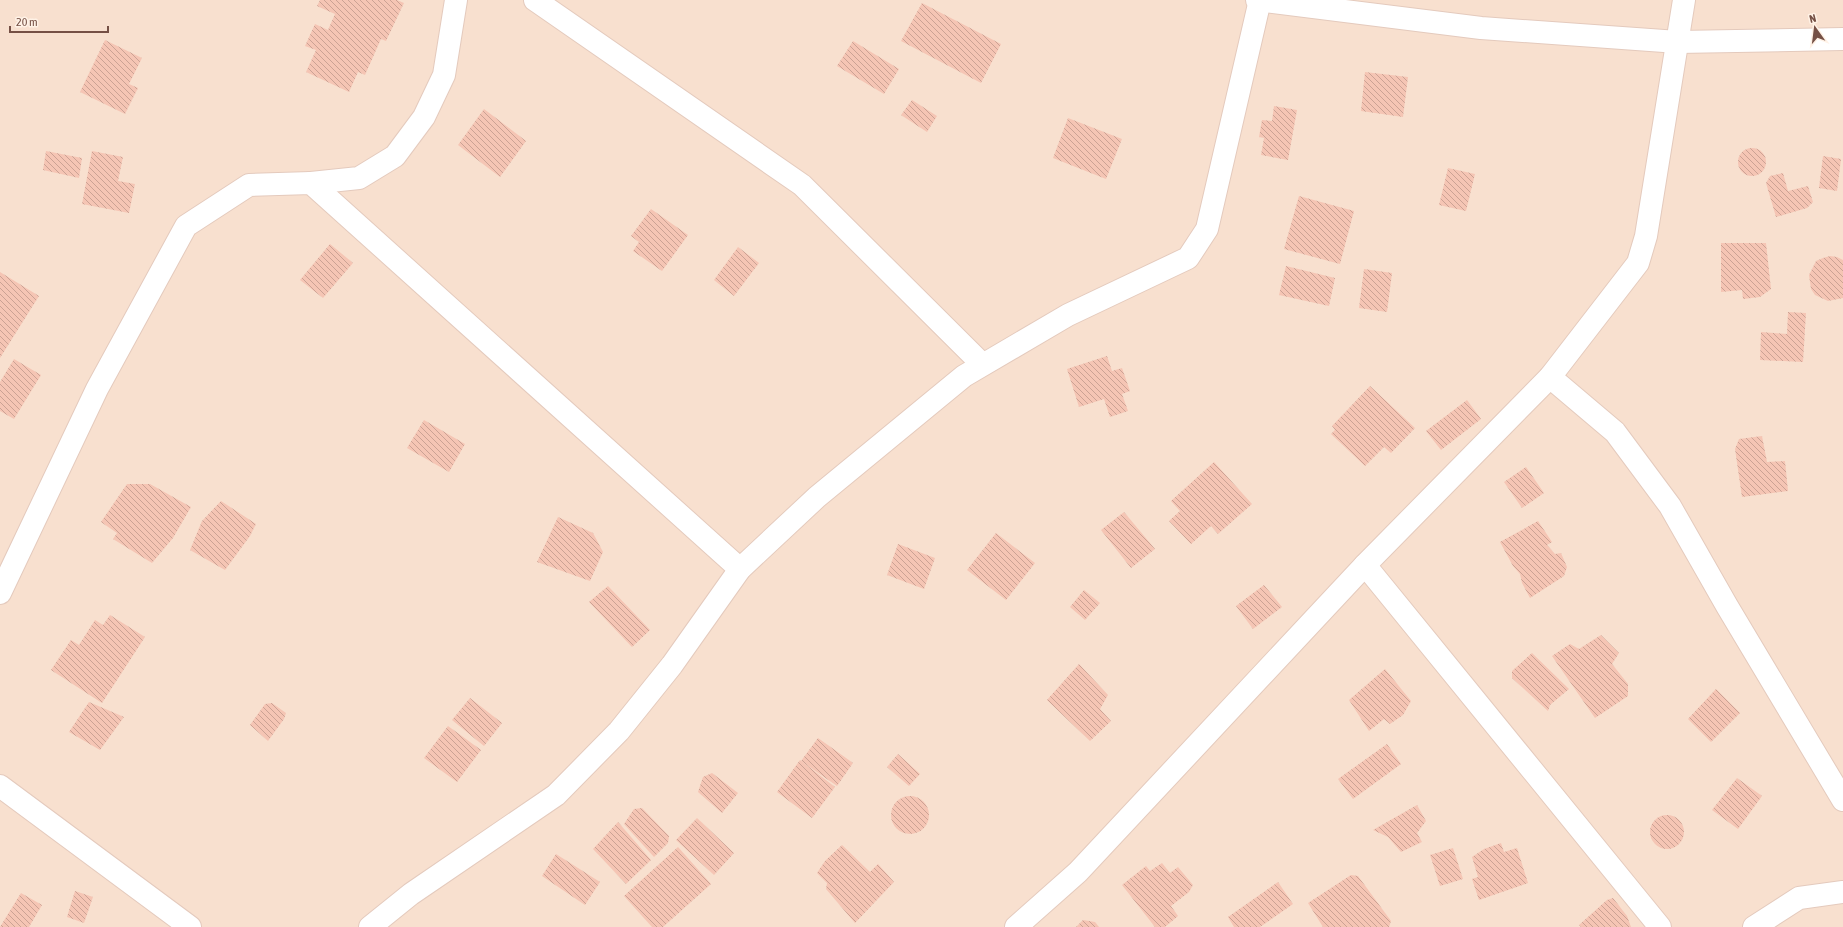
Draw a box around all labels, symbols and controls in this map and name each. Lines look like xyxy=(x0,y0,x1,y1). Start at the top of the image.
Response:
scale bar xyxy=(10,8,108,34)
north arrow xyxy=(1795,8,1835,48)
text: N xyxy=(1808,12,1817,25)
text: 20 m xyxy=(16,15,38,29)

